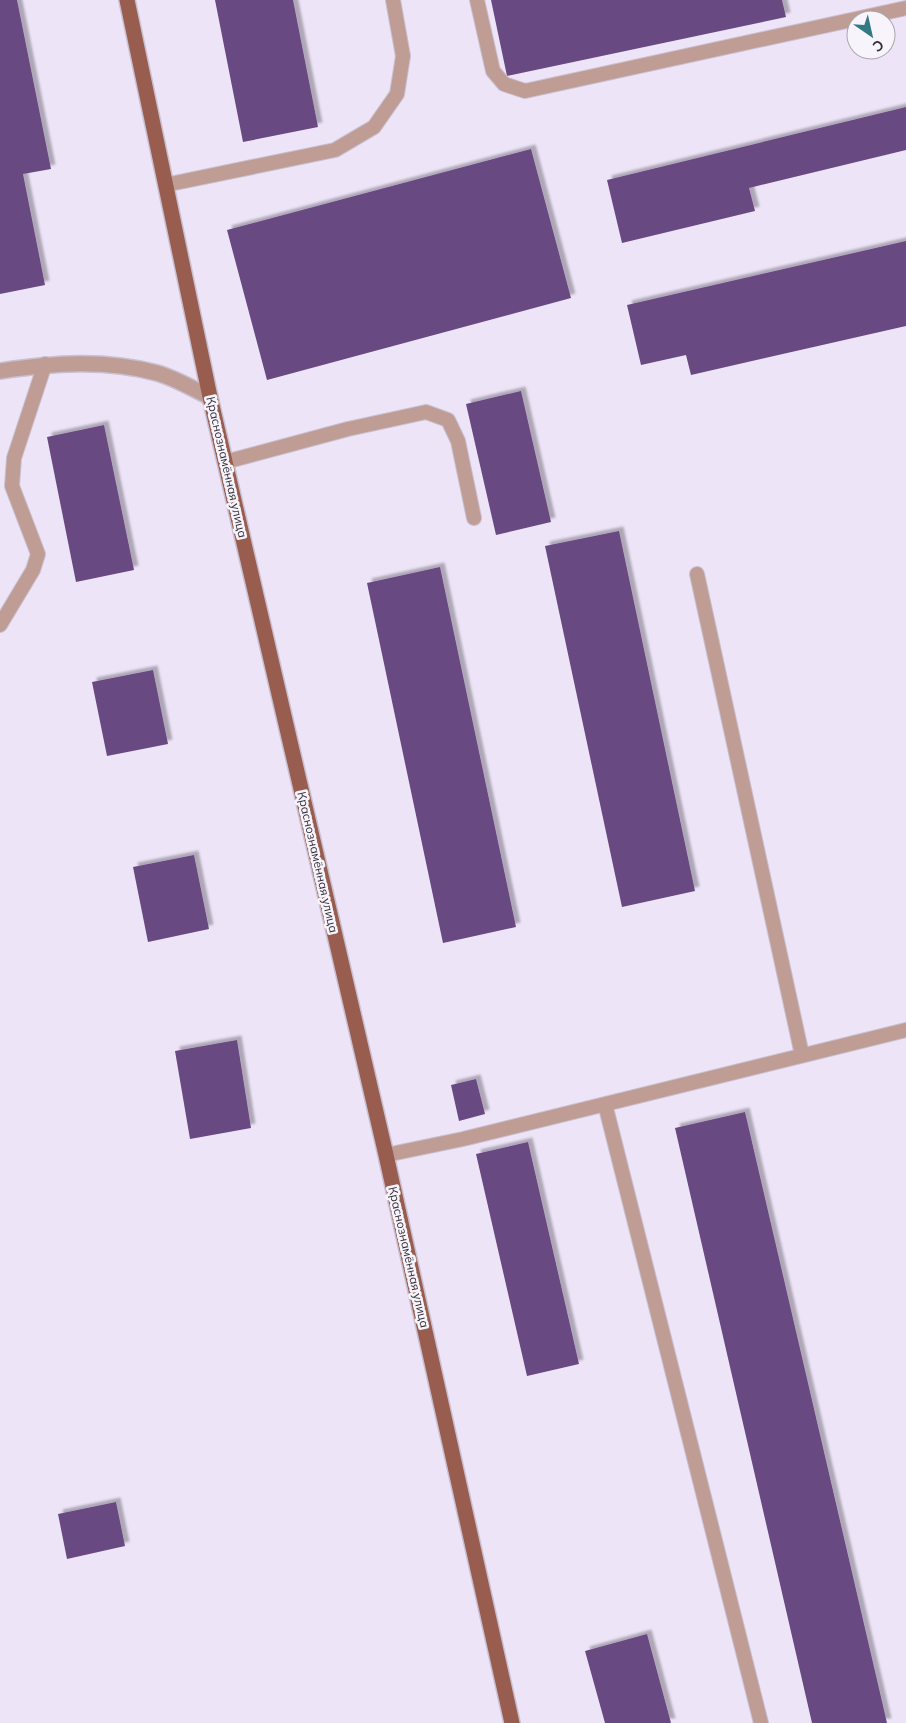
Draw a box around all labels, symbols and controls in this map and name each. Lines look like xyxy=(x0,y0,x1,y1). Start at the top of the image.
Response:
north arrow xyxy=(846,10,896,60)
text: С xyxy=(869,36,887,56)
street label: Краснознамённая улица xyxy=(203,395,251,539)
street label: Краснознамённая улица xyxy=(294,790,342,934)
street label: Краснознамённая улица xyxy=(385,1185,433,1329)

